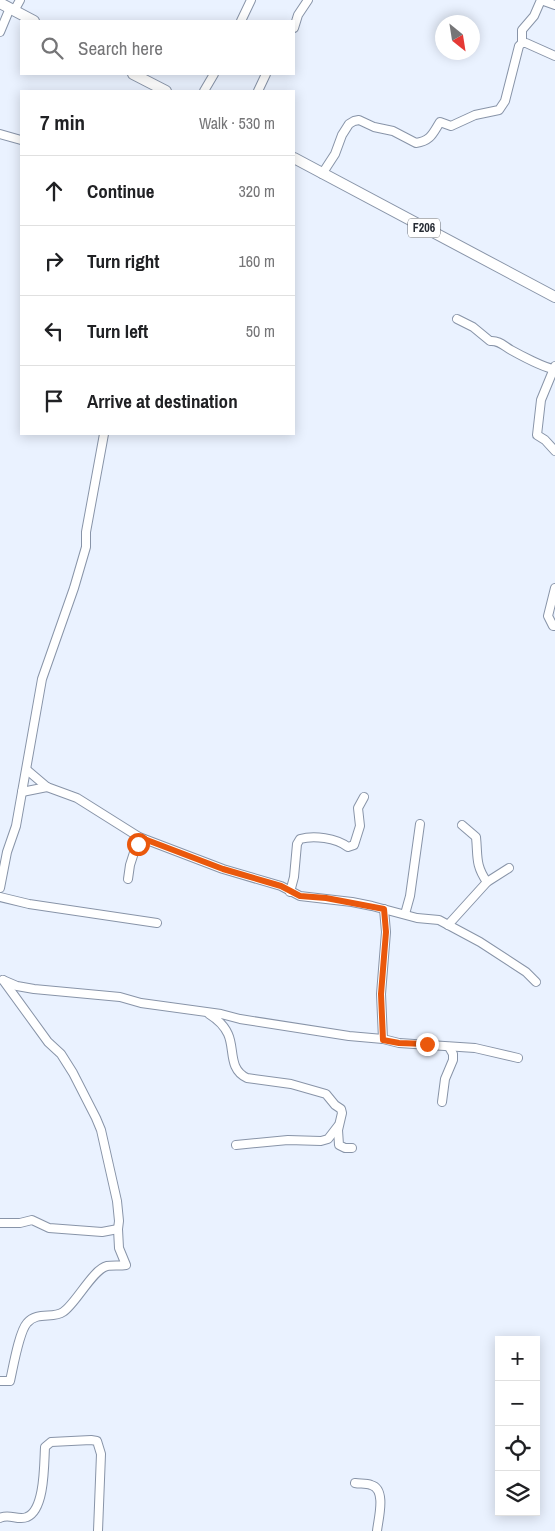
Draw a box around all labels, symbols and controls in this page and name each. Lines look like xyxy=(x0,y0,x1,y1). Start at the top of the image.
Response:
north arrow xyxy=(435,15,480,60)
search box xyxy=(20,20,295,75)
icon: search xyxy=(38,34,66,62)
text: Search here xyxy=(78,35,163,61)
text: 7 min xyxy=(40,108,85,137)
text: Walk · 530 m xyxy=(199,112,275,134)
icon: ahead xyxy=(40,177,68,205)
text: Continue xyxy=(87,178,155,204)
text: 320 m xyxy=(239,180,275,202)
road number: F206 xyxy=(408,218,440,238)
icon: right xyxy=(40,247,68,275)
text: Turn right xyxy=(87,248,159,274)
text: 160 m xyxy=(239,250,275,272)
icon: left xyxy=(40,317,68,345)
text: Turn left xyxy=(87,318,148,344)
text: 50 m xyxy=(246,320,275,342)
icon: arrive xyxy=(40,387,68,415)
text: Arrive at destination xyxy=(87,388,238,414)
route start xyxy=(127,833,150,856)
route end xyxy=(416,1033,439,1056)
map controls xyxy=(495,1336,540,1516)
button: + xyxy=(495,1336,540,1381)
button: − xyxy=(495,1381,540,1426)
button: locate xyxy=(495,1426,540,1471)
button: layers xyxy=(495,1471,540,1516)

